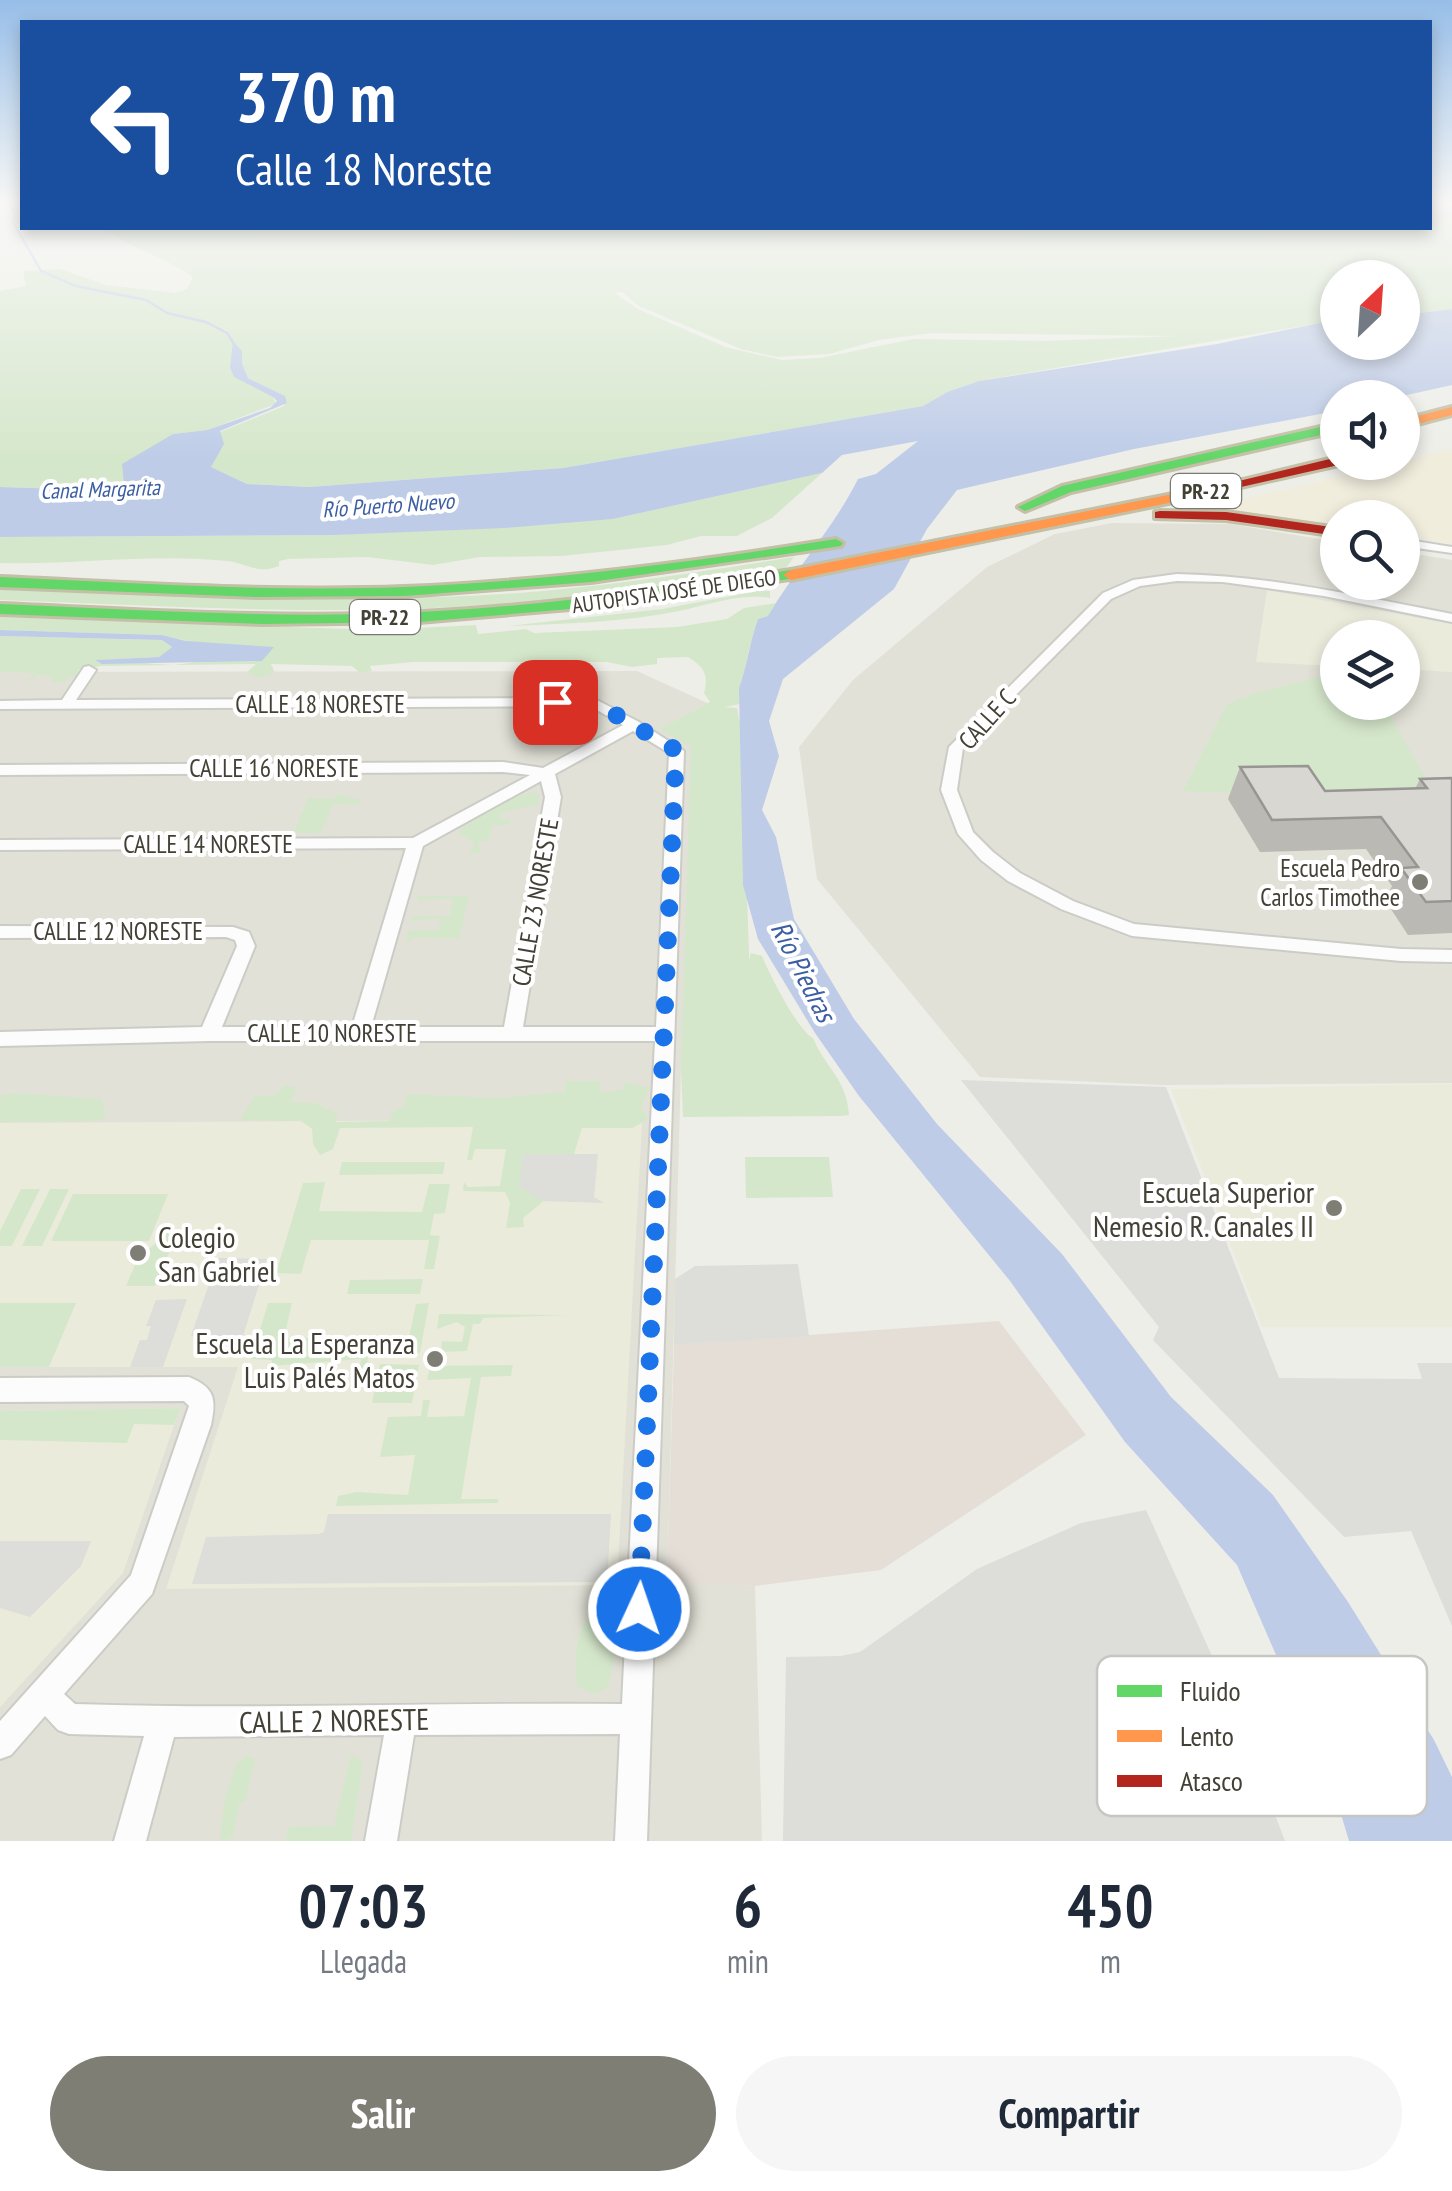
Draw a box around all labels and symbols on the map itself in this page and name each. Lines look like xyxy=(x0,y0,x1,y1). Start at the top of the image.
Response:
north arrow xyxy=(1320,260,1420,360)
water label: Canal Margarita xyxy=(40,473,161,505)
road number: PR-22 xyxy=(1171,474,1241,508)
water label: Río Puerto Nuevo xyxy=(321,486,456,524)
street label: AUTOPISTA JOSÉ DE DIEGO xyxy=(570,563,778,619)
road number: PR-22 xyxy=(350,600,420,634)
pin xyxy=(513,660,598,745)
street label: CALLE C xyxy=(951,682,1023,756)
street label: CALLE 18 NORESTE xyxy=(235,688,405,720)
street label: CALLE 16 NORESTE xyxy=(189,752,359,784)
street label: CALLE 23 NORESTE xyxy=(505,816,565,988)
street label: CALLE 14 NORESTE xyxy=(123,828,293,860)
place label: Escuela Pedro Carlos Timothee xyxy=(1260,852,1400,913)
marker: Escuela Pedro Carlos Timothee xyxy=(1409,871,1431,893)
water label: Río Piedras xyxy=(763,914,846,1030)
street label: CALLE 12 NORESTE xyxy=(33,915,203,947)
street label: CALLE 10 NORESTE xyxy=(247,1017,417,1049)
place label: Escuela Superior Nemesio R. Canales II xyxy=(1093,1172,1315,1245)
marker: Escuela Superior Nemesio R. Canales II xyxy=(1323,1197,1345,1219)
place label: Colegio San Gabriel xyxy=(158,1217,276,1290)
marker: Colegio San Gabriel xyxy=(127,1242,149,1264)
place label: Escuela La Esperanza Luis Palés Matos xyxy=(196,1323,415,1396)
marker: Escuela La Esperanza Luis Palés Matos xyxy=(424,1348,446,1370)
position arrow xyxy=(587,1557,691,1661)
legend xyxy=(1097,1656,1427,1816)
text: Fluido xyxy=(1180,1672,1241,1709)
street label: CALLE 2 NORESTE xyxy=(239,1699,429,1741)
text: Lento xyxy=(1180,1717,1234,1754)
text: Atasco xyxy=(1180,1762,1243,1799)

